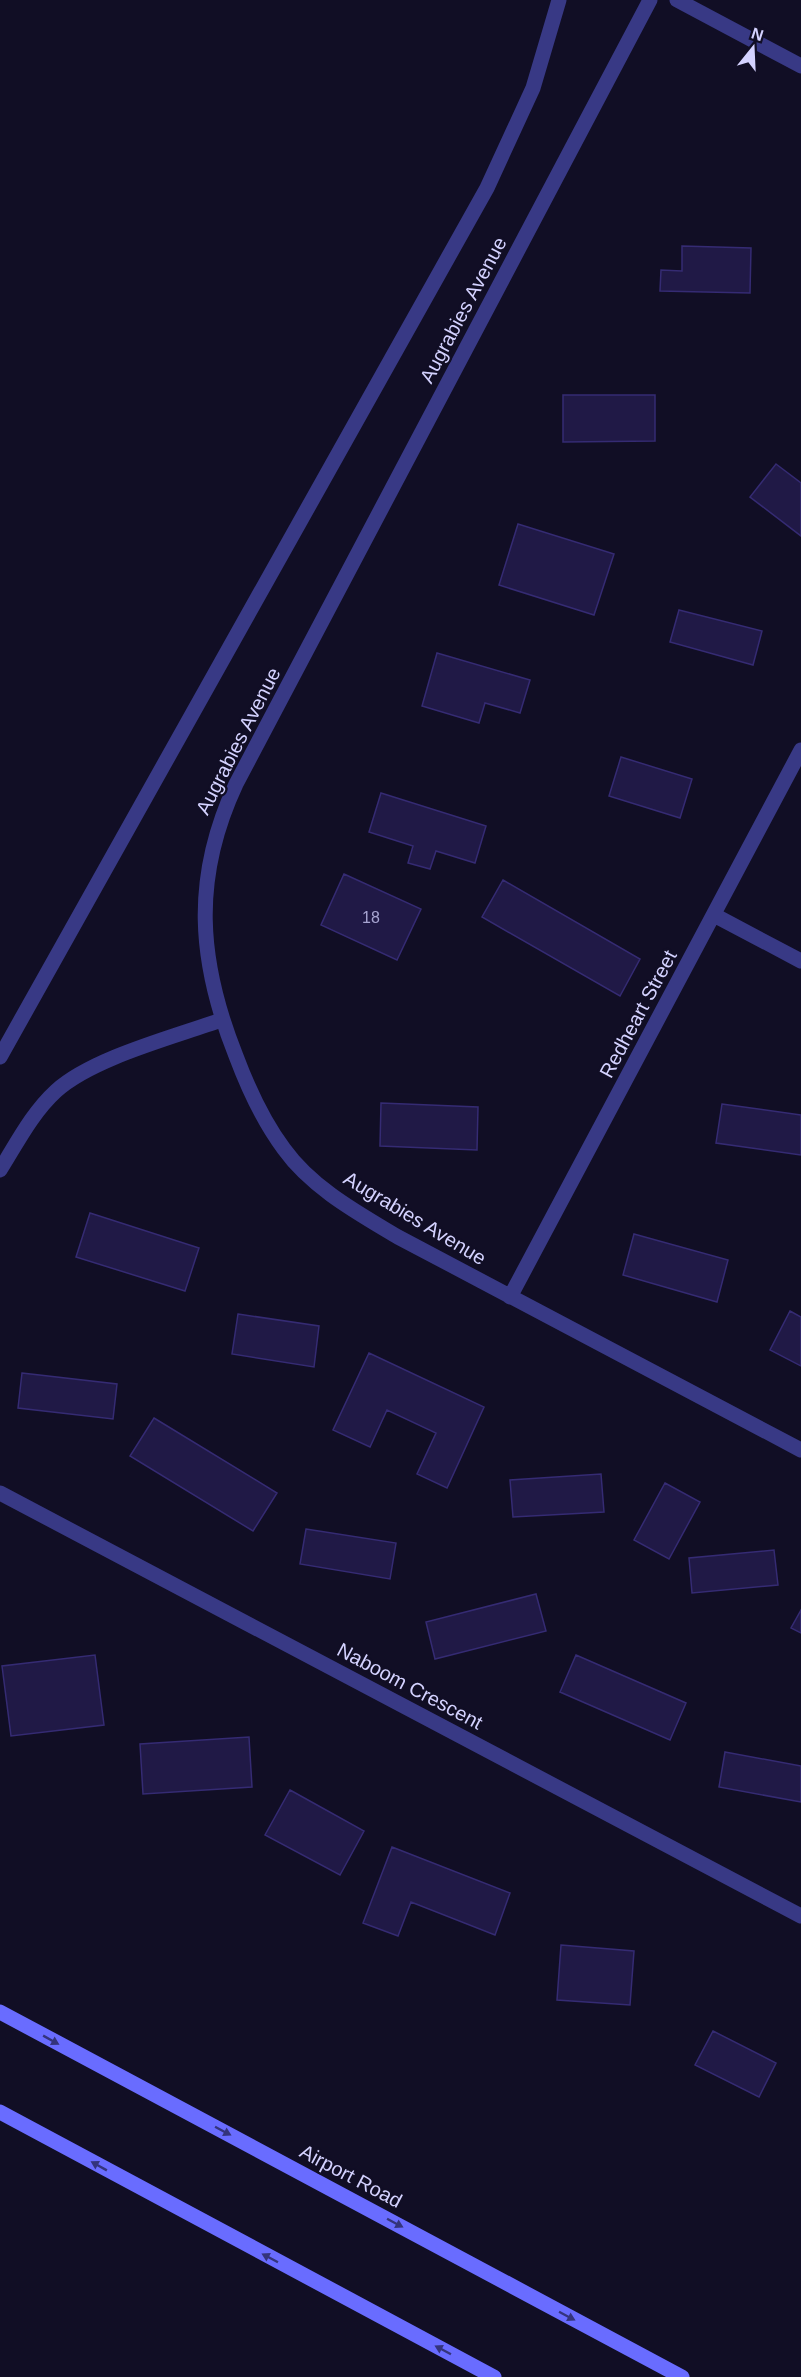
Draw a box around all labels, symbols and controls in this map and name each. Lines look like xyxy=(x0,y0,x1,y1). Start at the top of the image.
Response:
north arrow xyxy=(723,18,783,78)
text: N xyxy=(749,24,766,44)
street label: Augrabies Avenue xyxy=(415,233,511,387)
street label: Augrabies Avenue xyxy=(191,664,285,818)
house number: 18 xyxy=(362,909,380,926)
street label: Redheart Street xyxy=(595,946,681,1082)
street label: Augrabies Avenue xyxy=(340,1167,490,1269)
street label: Naboom Crescent xyxy=(334,1638,487,1734)
one-way arrow xyxy=(43,2035,60,2045)
one-way arrow xyxy=(215,2126,232,2136)
street label: Airport Road xyxy=(296,2140,406,2212)
one-way arrow xyxy=(91,2160,107,2171)
one-way arrow xyxy=(387,2218,404,2228)
one-way arrow xyxy=(262,2253,279,2263)
one-way arrow xyxy=(558,2310,576,2320)
one-way arrow xyxy=(434,2345,451,2355)

